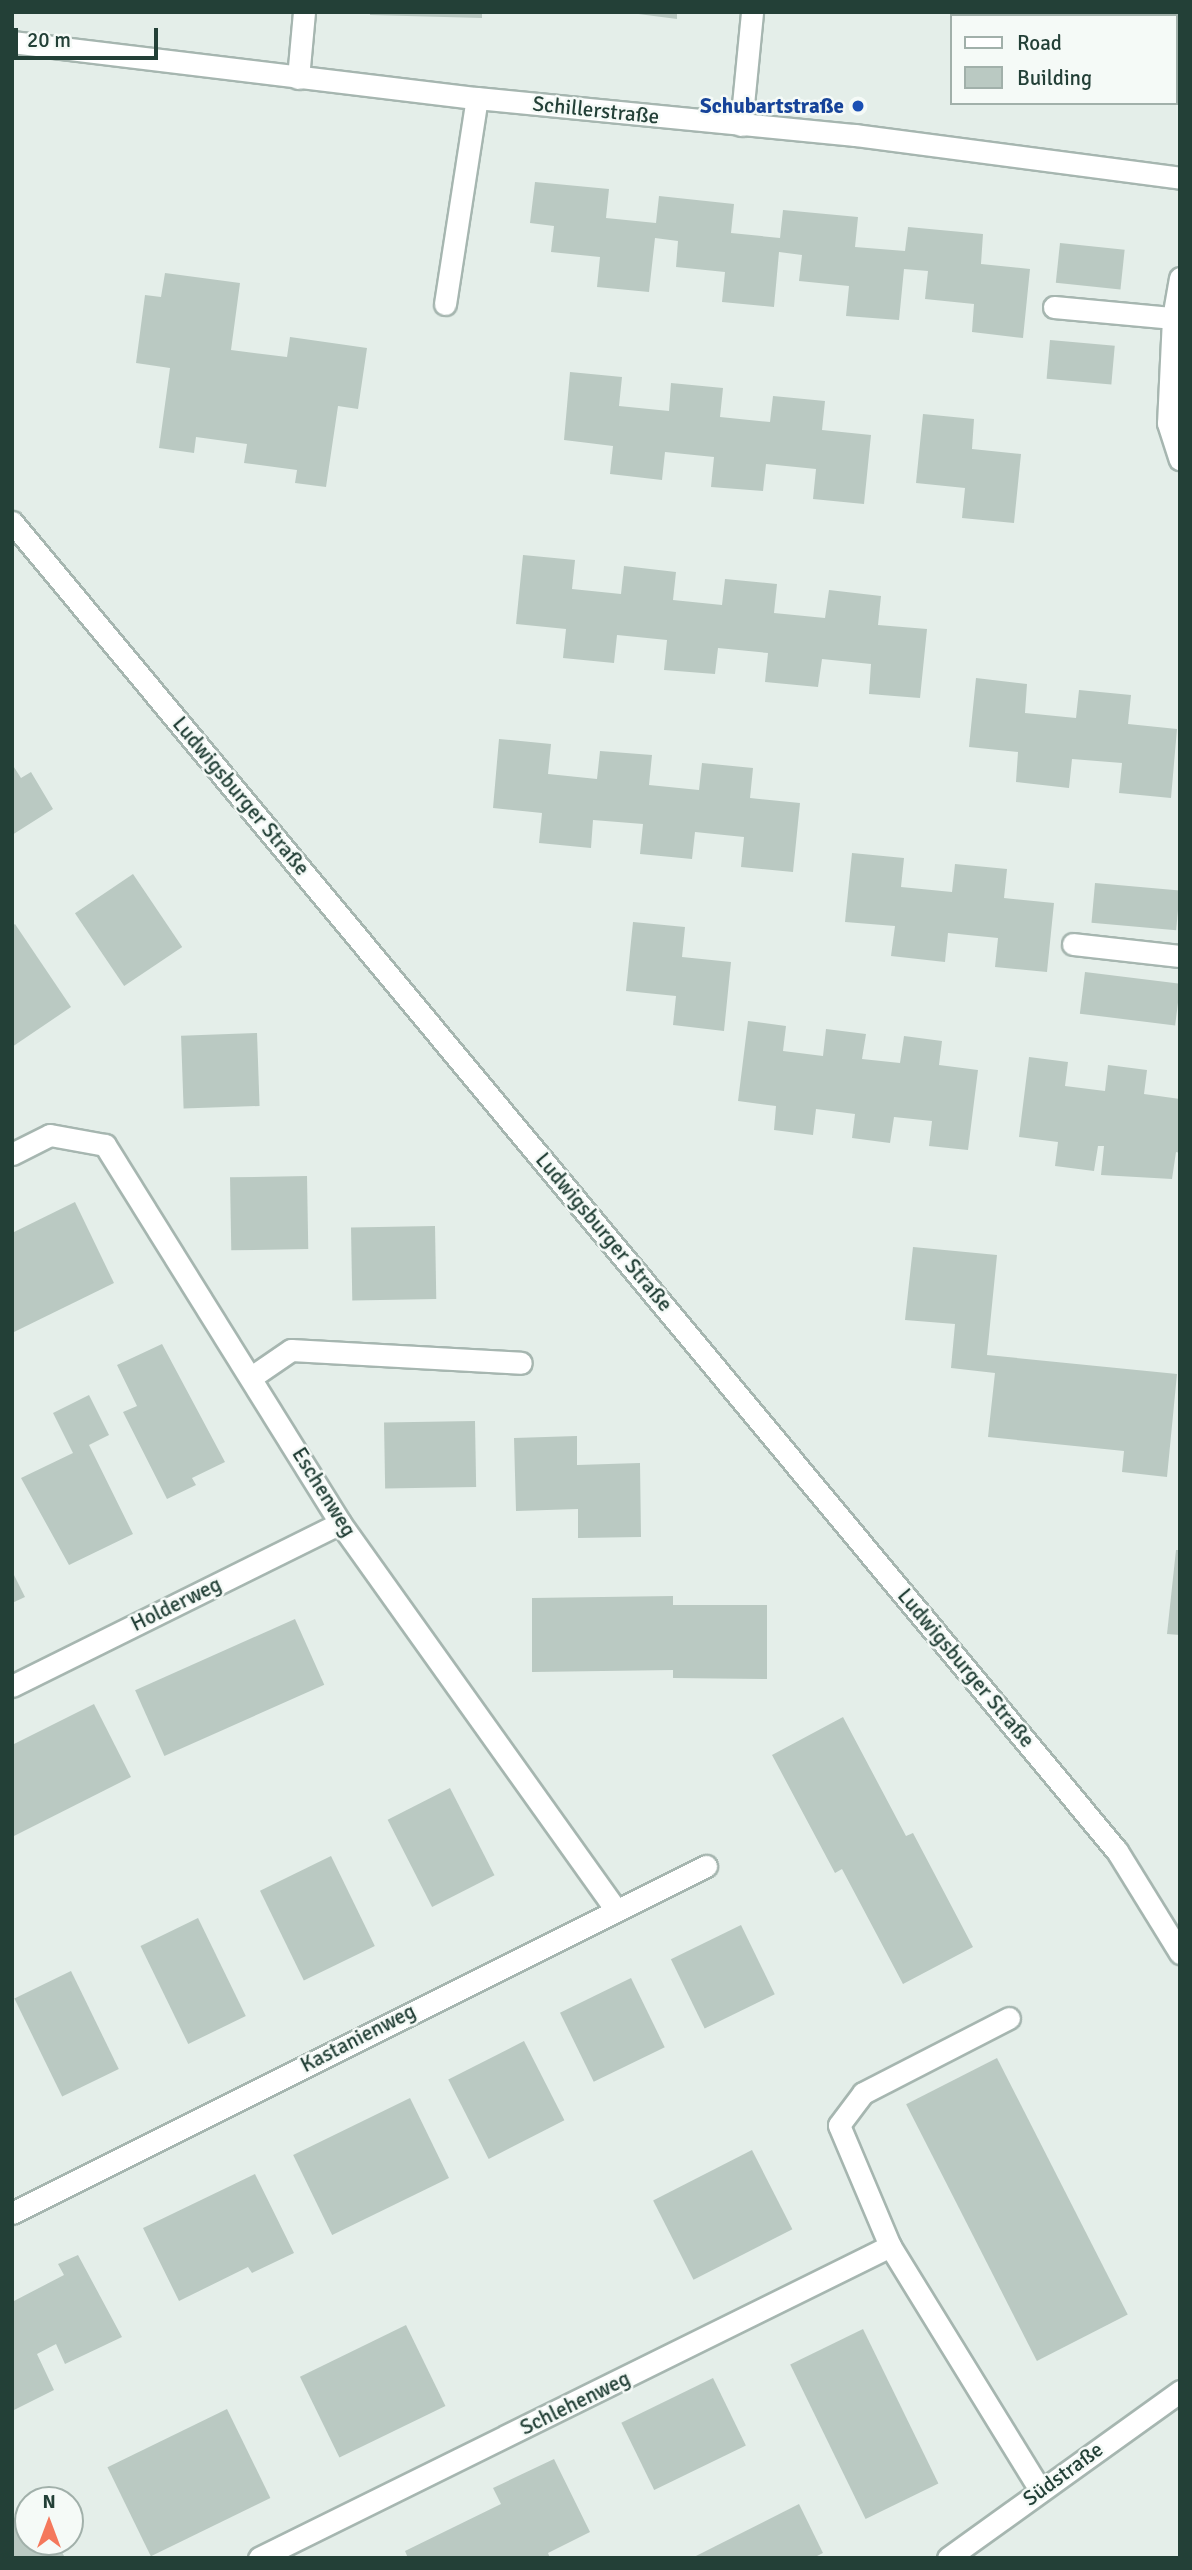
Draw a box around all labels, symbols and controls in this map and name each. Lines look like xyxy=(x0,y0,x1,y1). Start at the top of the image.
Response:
scale bar xyxy=(18,14,161,58)
legend xyxy=(950,14,1178,105)
text: 20 m xyxy=(27,27,71,53)
text: Road xyxy=(1017,30,1062,56)
text: Building xyxy=(1017,65,1092,91)
street label: Schillerstraße xyxy=(531,91,661,129)
place label: Schubartstraße xyxy=(700,93,844,119)
marker: Schubartstraße xyxy=(850,98,866,114)
street label: Ludwigsburger Straße xyxy=(167,712,315,880)
street label: Ludwigsburger Straße xyxy=(530,1148,678,1316)
street label: Eschenweg xyxy=(287,1443,361,1541)
street label: Holderweg xyxy=(127,1571,225,1637)
street label: Ludwigsburger Straße xyxy=(892,1584,1040,1752)
street label: Kastanienweg xyxy=(296,1998,420,2078)
street label: Schlehenweg xyxy=(516,2366,634,2440)
street label: Südstraße xyxy=(1018,2437,1108,2511)
north arrow xyxy=(14,2486,84,2556)
text: N xyxy=(42,2490,56,2514)

